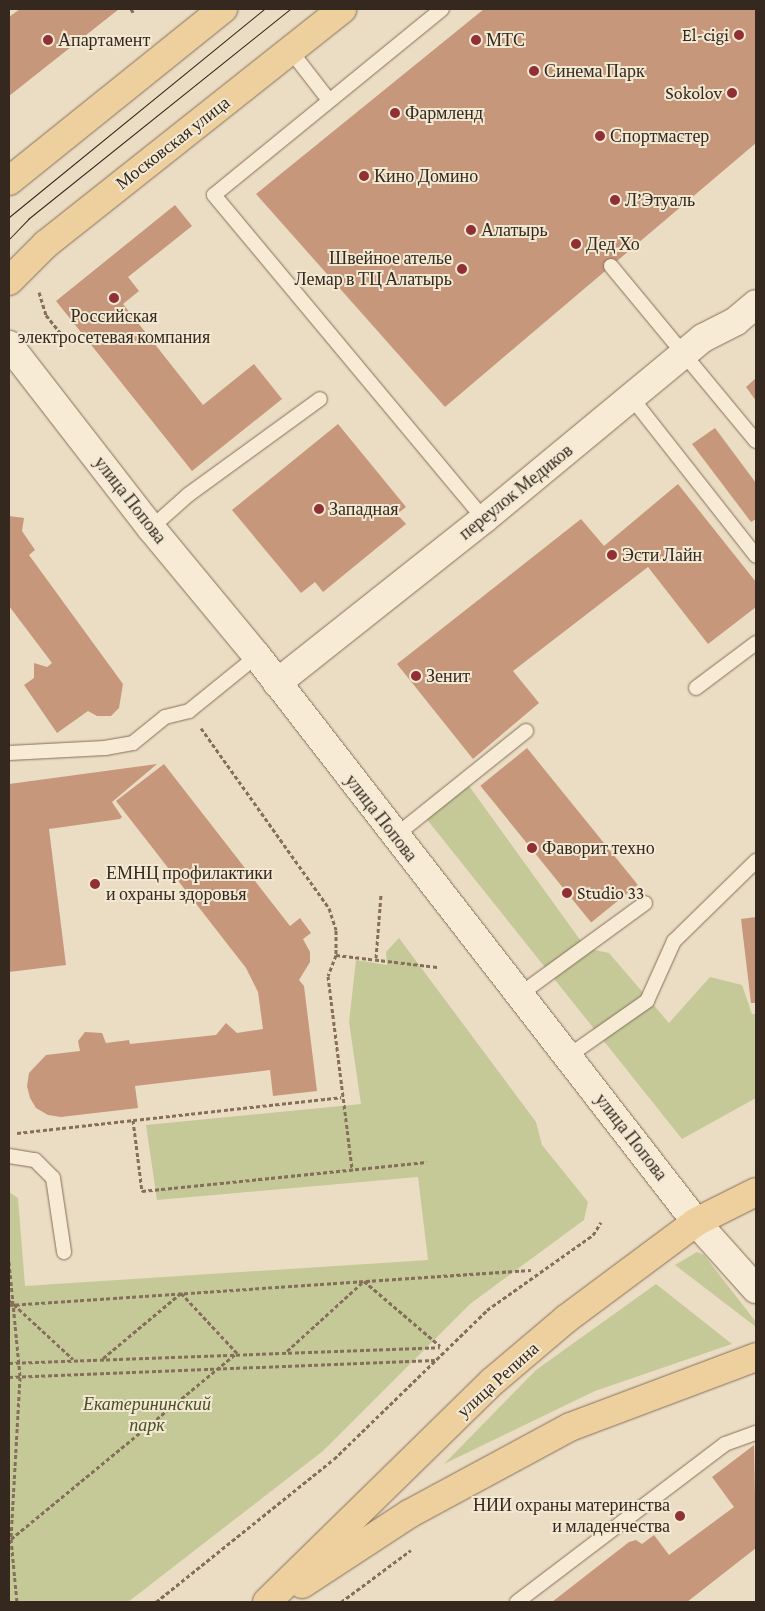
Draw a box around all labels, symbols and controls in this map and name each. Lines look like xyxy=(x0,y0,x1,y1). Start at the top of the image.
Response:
place label: El-cigi xyxy=(682,24,729,46)
place label: Апартамент xyxy=(58,29,150,51)
place label: МТС xyxy=(486,29,525,51)
marker: El-cigi xyxy=(733,29,745,41)
marker: Апартамент xyxy=(42,34,54,46)
marker: МТС xyxy=(470,34,482,46)
place label: Синема Парк xyxy=(544,60,645,82)
marker: Синема Парк xyxy=(528,65,540,77)
place label: Sokolov xyxy=(665,82,722,104)
marker: Sokolov xyxy=(726,87,738,99)
street label: Московская улица xyxy=(112,92,234,194)
place label: Фармленд xyxy=(405,102,483,124)
marker: Фармленд xyxy=(389,107,401,119)
place label: Спортмастер xyxy=(610,125,709,147)
marker: Спортмастер xyxy=(594,130,606,142)
place label: Кино Домино xyxy=(374,165,478,187)
marker: Кино Домино xyxy=(358,170,370,182)
place label: Л’Этуаль xyxy=(625,189,695,211)
marker: Л’Этуаль xyxy=(609,194,621,206)
place label: Алатырь xyxy=(481,219,548,241)
marker: Алатырь xyxy=(465,224,477,236)
place label: Дед Хо xyxy=(586,233,640,255)
marker: Дед Хо xyxy=(570,238,582,250)
place label: Швейное ателье Лемар в ТЦ Алатырь xyxy=(294,248,452,290)
marker: Швейное ателье Лемар в ТЦ Алатырь xyxy=(456,263,468,275)
marker: Российская электросетевая компания xyxy=(108,292,120,304)
place label: Российская электросетевая компания xyxy=(18,306,210,348)
street label: переулок Медиков xyxy=(455,440,577,544)
street label: улица Попова xyxy=(89,452,171,548)
place label: Западная xyxy=(329,498,398,520)
marker: Западная xyxy=(313,503,325,515)
place label: Эсти Лайн xyxy=(622,544,702,566)
marker: Эсти Лайн xyxy=(606,549,618,561)
place label: Зенит xyxy=(426,665,470,687)
marker: Зенит xyxy=(410,670,422,682)
street label: улица Попова xyxy=(340,770,422,866)
place label: Фаворит техно xyxy=(542,837,655,859)
marker: Фаворит техно xyxy=(526,842,538,854)
place label: ЕМНЦ профилактики и охраны здоровья xyxy=(106,863,273,906)
marker: ЕМНЦ профилактики и охраны здоровья xyxy=(88,877,102,891)
place label: Studio 33 xyxy=(577,882,644,904)
marker: Studio 33 xyxy=(561,887,573,899)
street label: улица Попова xyxy=(590,1089,672,1185)
street label: улица Репина xyxy=(453,1338,543,1422)
park label: Екатерининский парк xyxy=(83,1394,211,1436)
place label: НИИ охраны материнства и младенчества xyxy=(473,1495,670,1538)
marker: НИИ охраны материнства и младенчества xyxy=(674,1510,686,1522)

